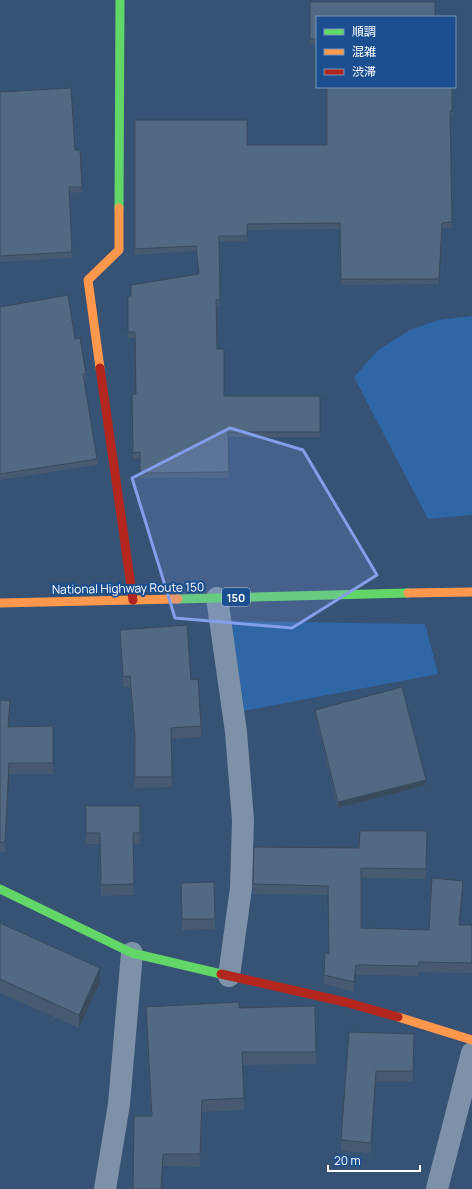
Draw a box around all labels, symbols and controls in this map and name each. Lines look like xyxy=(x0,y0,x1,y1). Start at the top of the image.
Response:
legend xyxy=(316,16,456,88)
text: 順調 xyxy=(352,23,376,40)
text: 混雑 xyxy=(352,43,376,60)
text: 渋滞 xyxy=(352,63,376,80)
street label: National Highway Route 150 xyxy=(52,578,204,598)
road number: 150 xyxy=(222,588,250,606)
scale bar xyxy=(328,1147,420,1173)
text: 20 m xyxy=(334,1152,361,1169)

